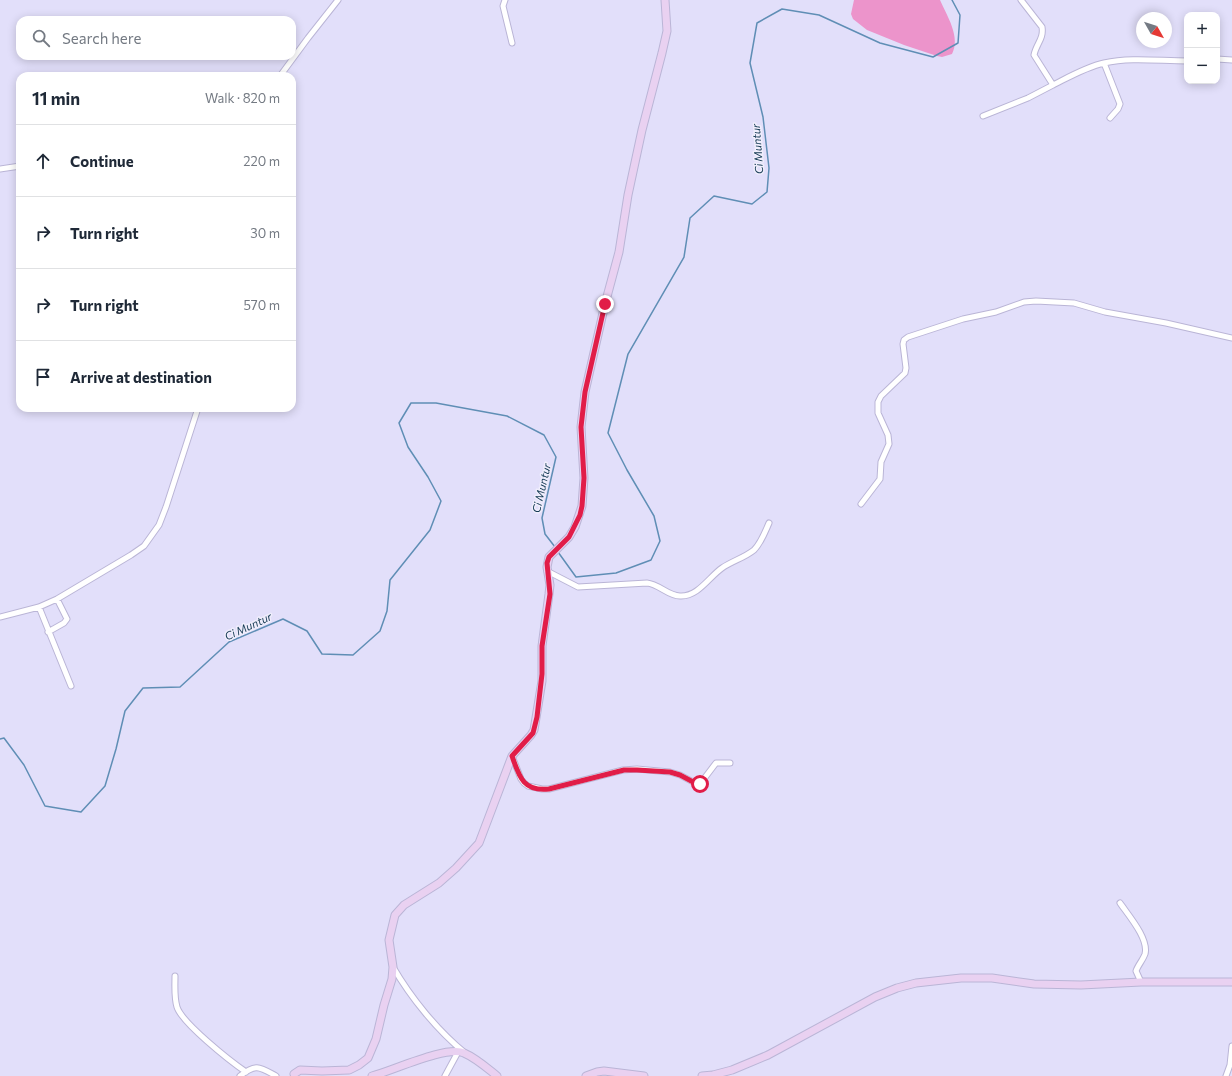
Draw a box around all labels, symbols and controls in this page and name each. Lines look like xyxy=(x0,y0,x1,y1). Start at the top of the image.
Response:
north arrow xyxy=(1136,12,1172,48)
map controls xyxy=(1184,12,1220,84)
button: + xyxy=(1184,12,1220,48)
search box xyxy=(16,16,296,60)
icon: search xyxy=(30,27,52,49)
text: Search here xyxy=(62,29,141,47)
button: − xyxy=(1184,48,1220,84)
text: 11 min xyxy=(32,88,80,109)
text: Walk · 820 m xyxy=(205,90,280,106)
water label: Ci Muntur xyxy=(749,123,765,175)
icon: ahead xyxy=(32,150,54,172)
text: Continue xyxy=(70,152,134,170)
text: 220 m xyxy=(243,153,280,169)
icon: right xyxy=(32,222,54,244)
text: Turn right xyxy=(70,224,139,242)
text: 30 m xyxy=(250,225,280,241)
icon: right xyxy=(32,294,54,316)
route end xyxy=(596,295,614,313)
text: Turn right xyxy=(70,296,139,314)
text: 570 m xyxy=(243,297,280,313)
icon: arrive xyxy=(32,366,54,388)
text: Arrive at destination xyxy=(70,368,212,386)
water label: Ci Muntur xyxy=(529,461,553,514)
water label: Ci Muntur xyxy=(222,609,274,643)
route start xyxy=(691,775,709,793)

